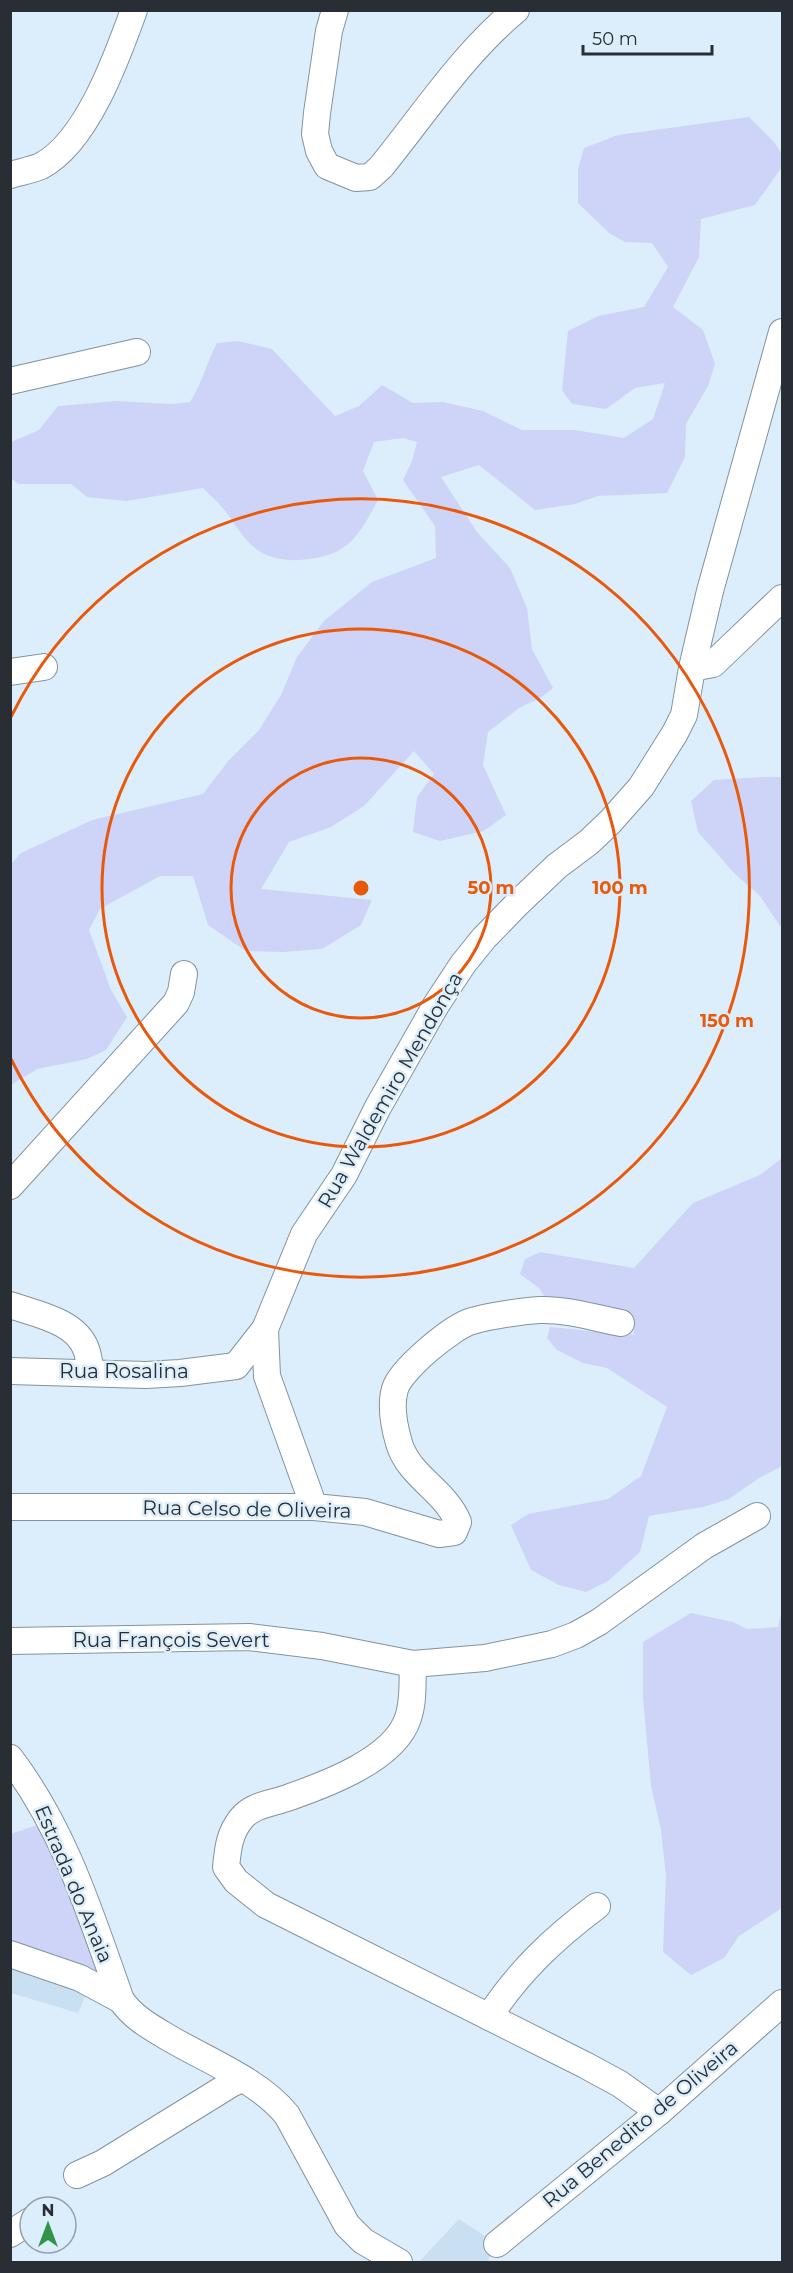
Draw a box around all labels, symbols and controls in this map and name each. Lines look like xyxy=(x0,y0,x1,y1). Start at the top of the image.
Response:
scale bar xyxy=(583,18,712,56)
text: 50 m xyxy=(592,28,638,50)
text: 50 m xyxy=(468,877,514,899)
text: 100 m xyxy=(592,877,648,899)
centre of rings xyxy=(351,878,371,898)
street label: Rua Waldemiro Mendonça xyxy=(313,968,467,1212)
text: 150 m xyxy=(700,1010,754,1032)
street label: Rua Rosalina xyxy=(59,1359,189,1383)
street label: Rua Celso de Oliveira xyxy=(142,1495,352,1523)
street label: Rua François Severt xyxy=(72,1628,270,1652)
street label: Estrada do Anaia xyxy=(30,1802,118,1966)
street label: Rua Benedito de Oliveira xyxy=(538,2035,742,2213)
north arrow xyxy=(18,2195,78,2255)
text: N xyxy=(42,2201,54,2220)

